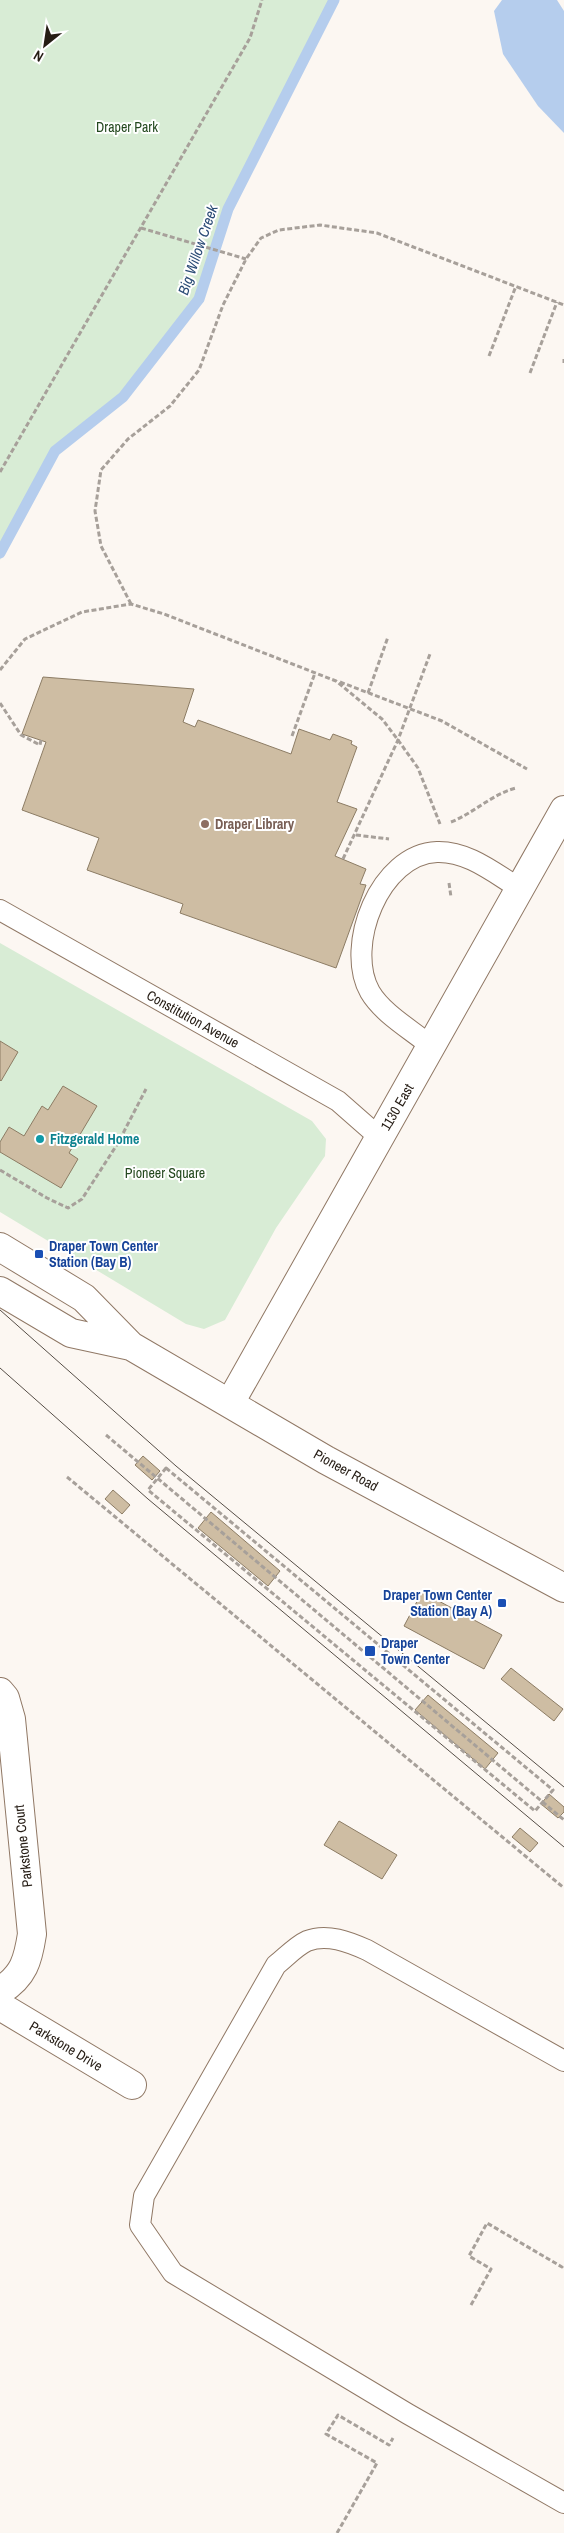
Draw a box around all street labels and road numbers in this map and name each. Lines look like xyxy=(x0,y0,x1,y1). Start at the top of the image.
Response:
street label: Constitution Avenue xyxy=(143,986,243,1052)
street label: 1130 East xyxy=(376,1080,418,1134)
street label: Pioneer Road xyxy=(311,1445,381,1495)
street label: Parkstone Court xyxy=(10,1804,36,1888)
street label: Parkstone Drive xyxy=(26,2017,106,2075)

